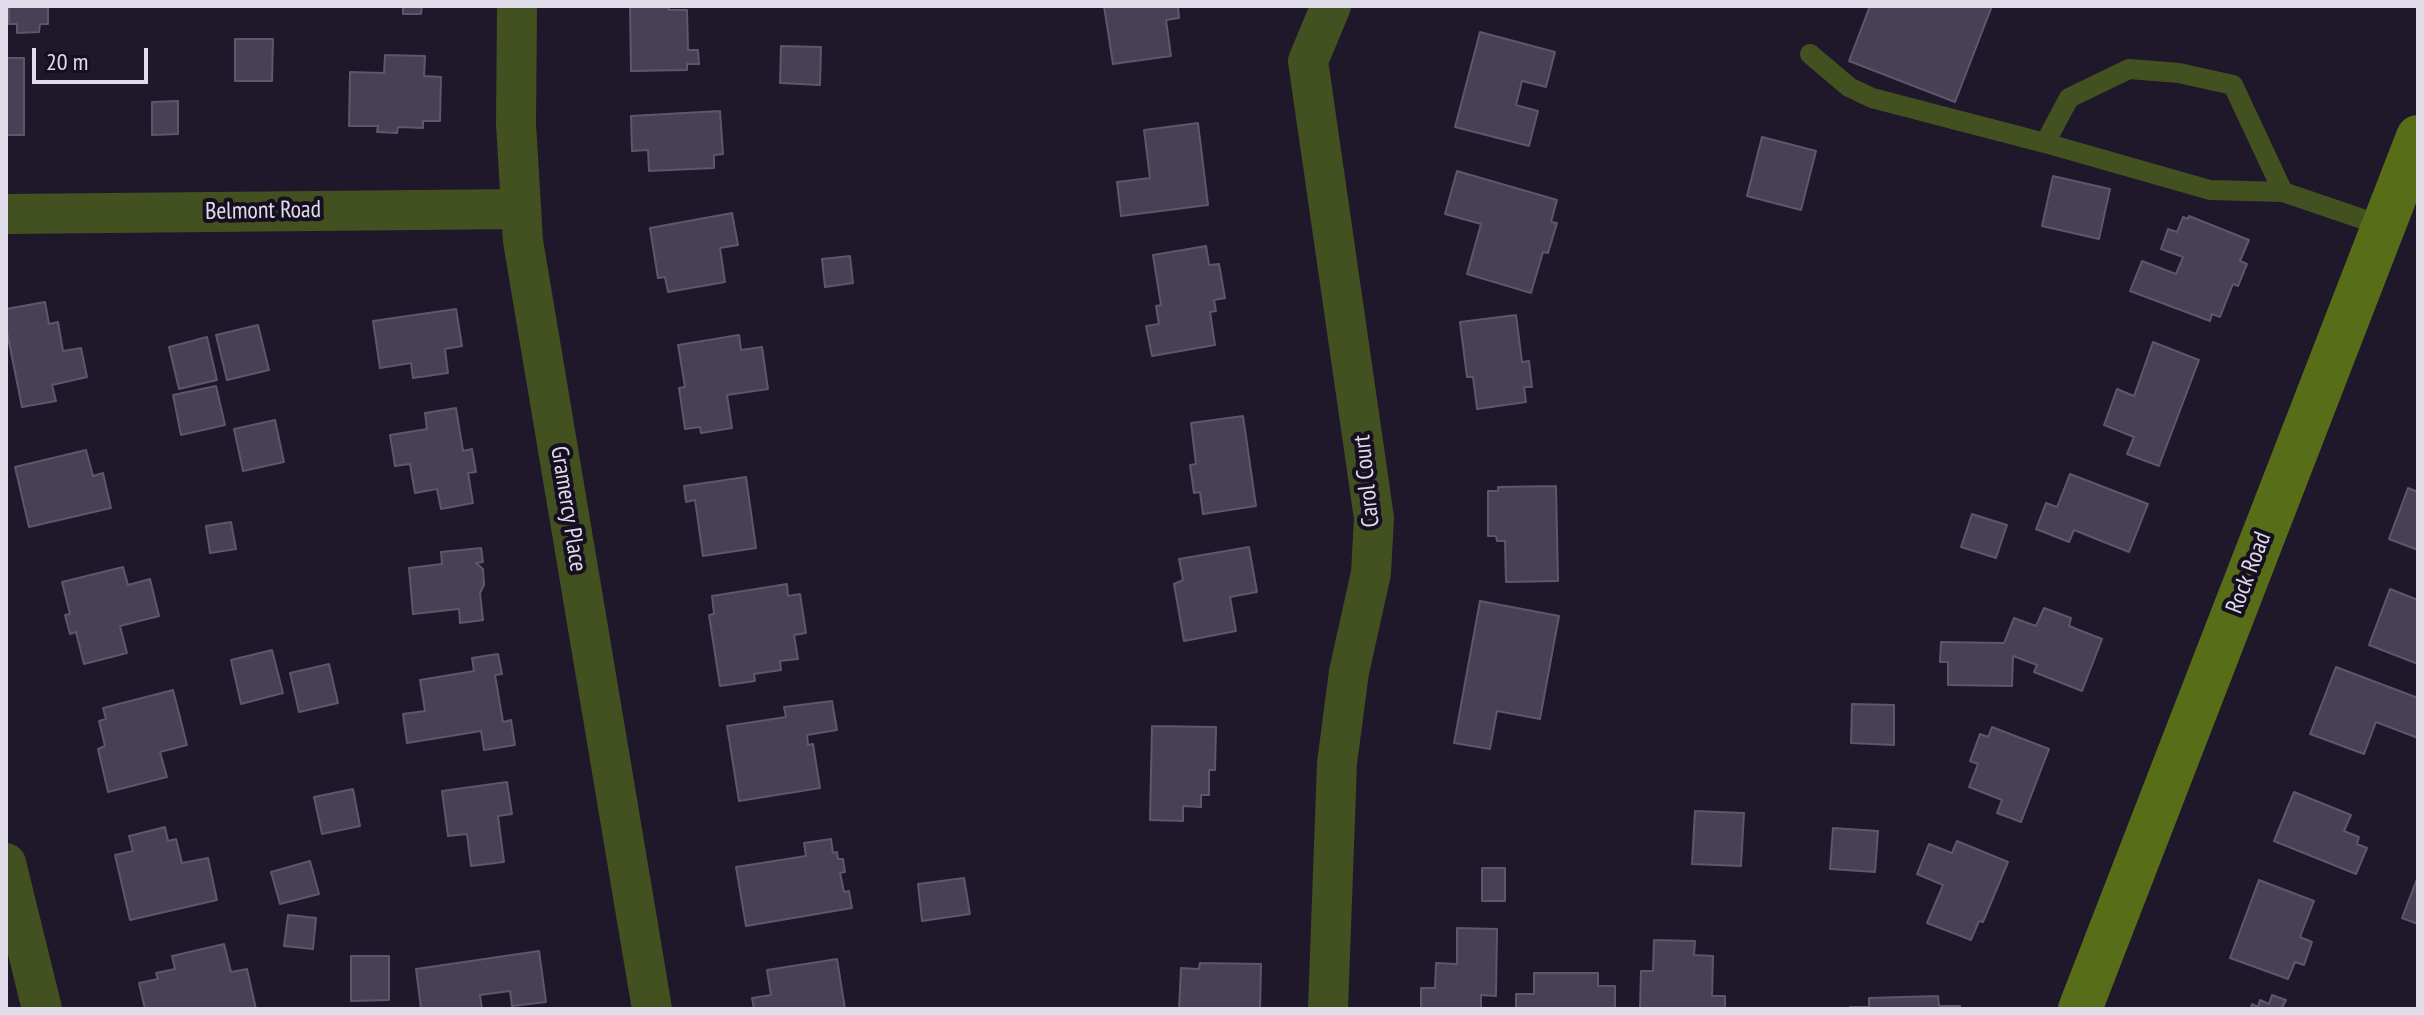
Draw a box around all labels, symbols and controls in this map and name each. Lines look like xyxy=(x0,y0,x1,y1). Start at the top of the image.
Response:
scale bar xyxy=(36,32,152,82)
text: 20 m xyxy=(46,46,88,77)
street label: Belmont Road xyxy=(205,196,321,226)
street label: Carol Court xyxy=(1348,433,1386,529)
street label: Gramercy Place xyxy=(544,444,592,574)
street label: Rock Road xyxy=(2220,528,2278,618)

